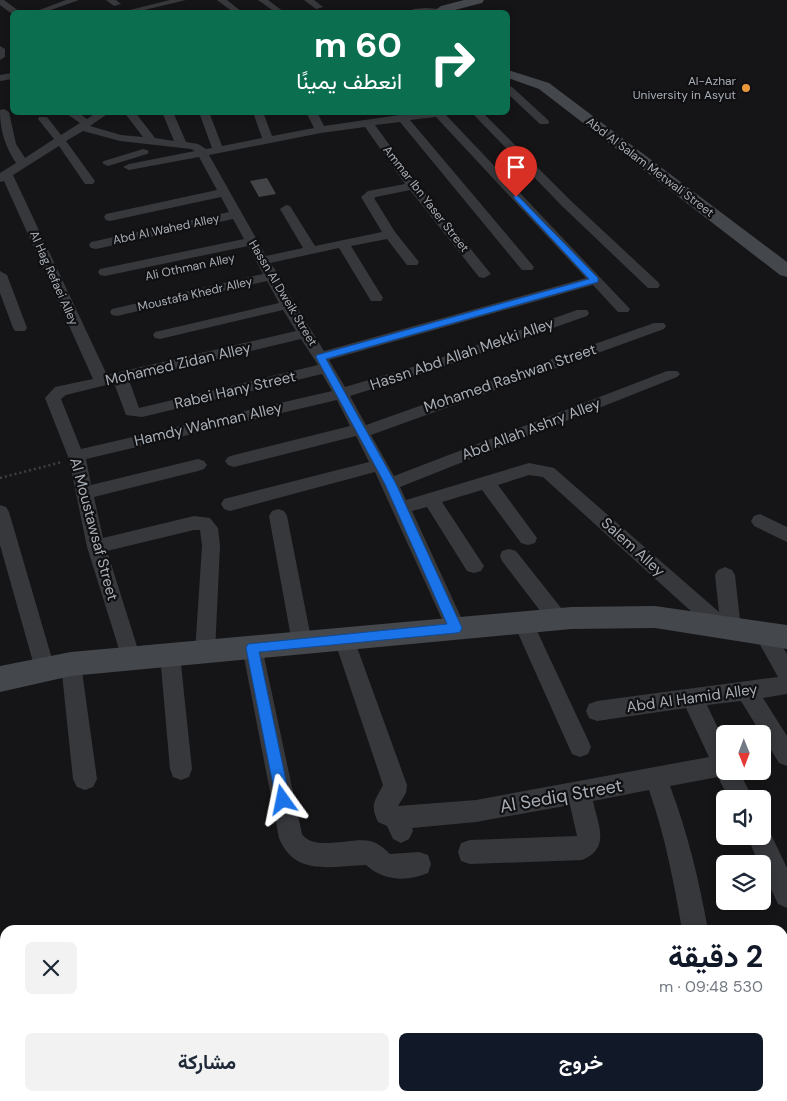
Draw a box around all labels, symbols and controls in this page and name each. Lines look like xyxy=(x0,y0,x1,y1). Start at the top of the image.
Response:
text: 60 m xyxy=(314,22,402,68)
icon: right xyxy=(420,30,485,95)
text: انعطف يمينًا xyxy=(296,67,402,96)
place label: Al-Azhar University in Asyut xyxy=(633,73,737,103)
marker: Al-Azhar University in Asyut xyxy=(740,82,752,94)
street label: Abd Al Salam Metwali Street xyxy=(583,114,717,221)
street label: Ammar Ibn Yaser Street xyxy=(379,142,473,256)
pin xyxy=(495,146,537,197)
icon: arrive xyxy=(502,153,530,181)
street label: Abd Al Wahed Alley xyxy=(111,210,221,248)
street label: Al Hag Refaei Alley xyxy=(26,228,82,328)
street label: Hassn Al Dweik Street xyxy=(245,237,321,349)
street label: Ali Othman Alley xyxy=(144,250,237,284)
street label: Moustafa Khedr Alley xyxy=(136,273,254,315)
street label: Hassn Abd Allah Mekki Alley xyxy=(367,313,557,395)
street label: Mohamed Zidan Alley xyxy=(103,337,253,390)
street label: Mohamed Rashwan Street xyxy=(421,339,599,417)
street label: Rabei Hany Street xyxy=(172,366,298,414)
street label: Abd Allah Ashry Alley xyxy=(459,393,604,465)
street label: Hamdy Wahman Alley xyxy=(132,397,285,451)
street label: Al Moustawsaf Street xyxy=(65,455,123,603)
street label: Salem Alley xyxy=(597,513,670,581)
street label: Abd Al Hamid Alley xyxy=(625,679,759,717)
north arrow xyxy=(716,725,771,780)
map controls xyxy=(716,725,771,910)
position arrow xyxy=(256,773,308,825)
street label: Al Sediq Street xyxy=(498,773,624,819)
button: sound xyxy=(716,790,771,845)
button: layers xyxy=(716,855,771,910)
text: 2 دقيقة xyxy=(668,937,763,976)
button: close xyxy=(25,942,77,994)
text: 530 m · 09:48 xyxy=(659,976,763,997)
button: مشاركة xyxy=(25,1033,389,1091)
button: خروج xyxy=(399,1033,763,1091)

